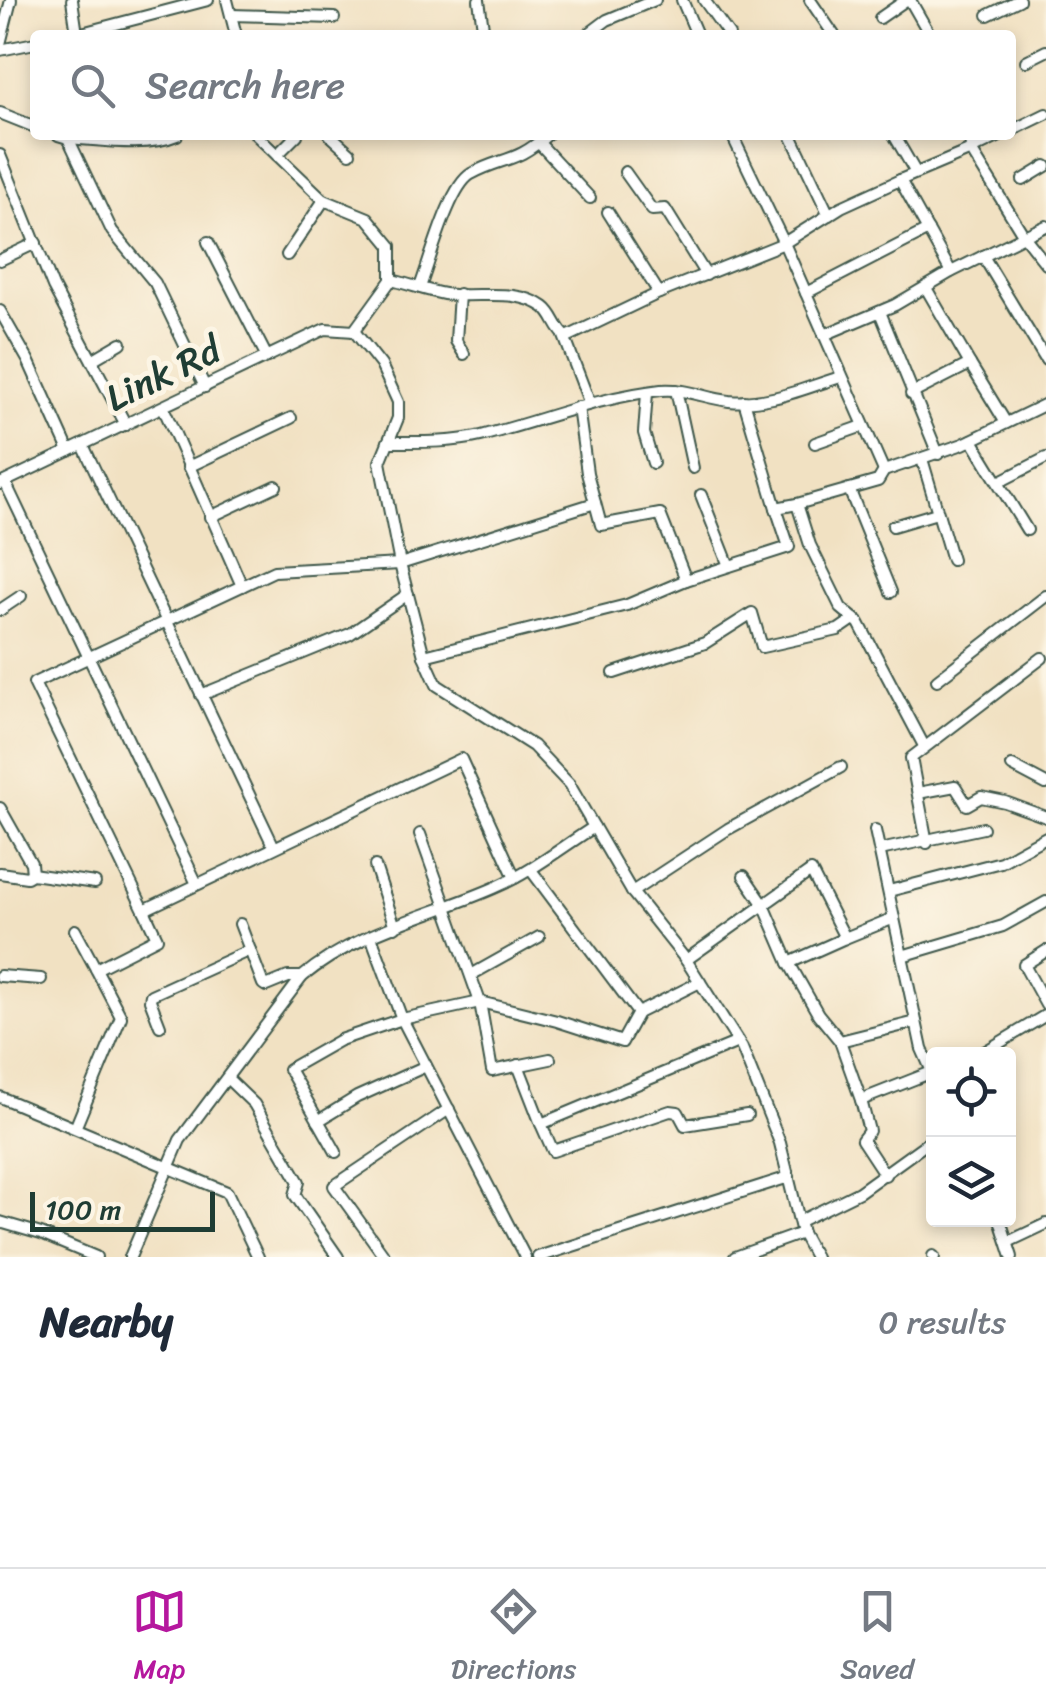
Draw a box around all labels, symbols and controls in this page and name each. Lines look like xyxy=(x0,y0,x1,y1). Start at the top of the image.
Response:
search box xyxy=(30,30,1016,140)
text: Search here xyxy=(145,52,345,119)
icon: search xyxy=(65,58,120,113)
street label: Link Rd xyxy=(94,316,235,431)
map controls xyxy=(926,1047,1016,1227)
button: locate xyxy=(926,1047,1016,1137)
button: layers xyxy=(926,1137,1016,1227)
text: 100 m xyxy=(45,1185,121,1234)
scale bar xyxy=(30,1187,215,1232)
text: Nearby xyxy=(40,1285,173,1359)
text: 0 results xyxy=(878,1294,1006,1351)
tab: Map xyxy=(132,1584,187,1693)
tab: Directions xyxy=(451,1584,576,1693)
tab: Saved xyxy=(840,1584,914,1693)

